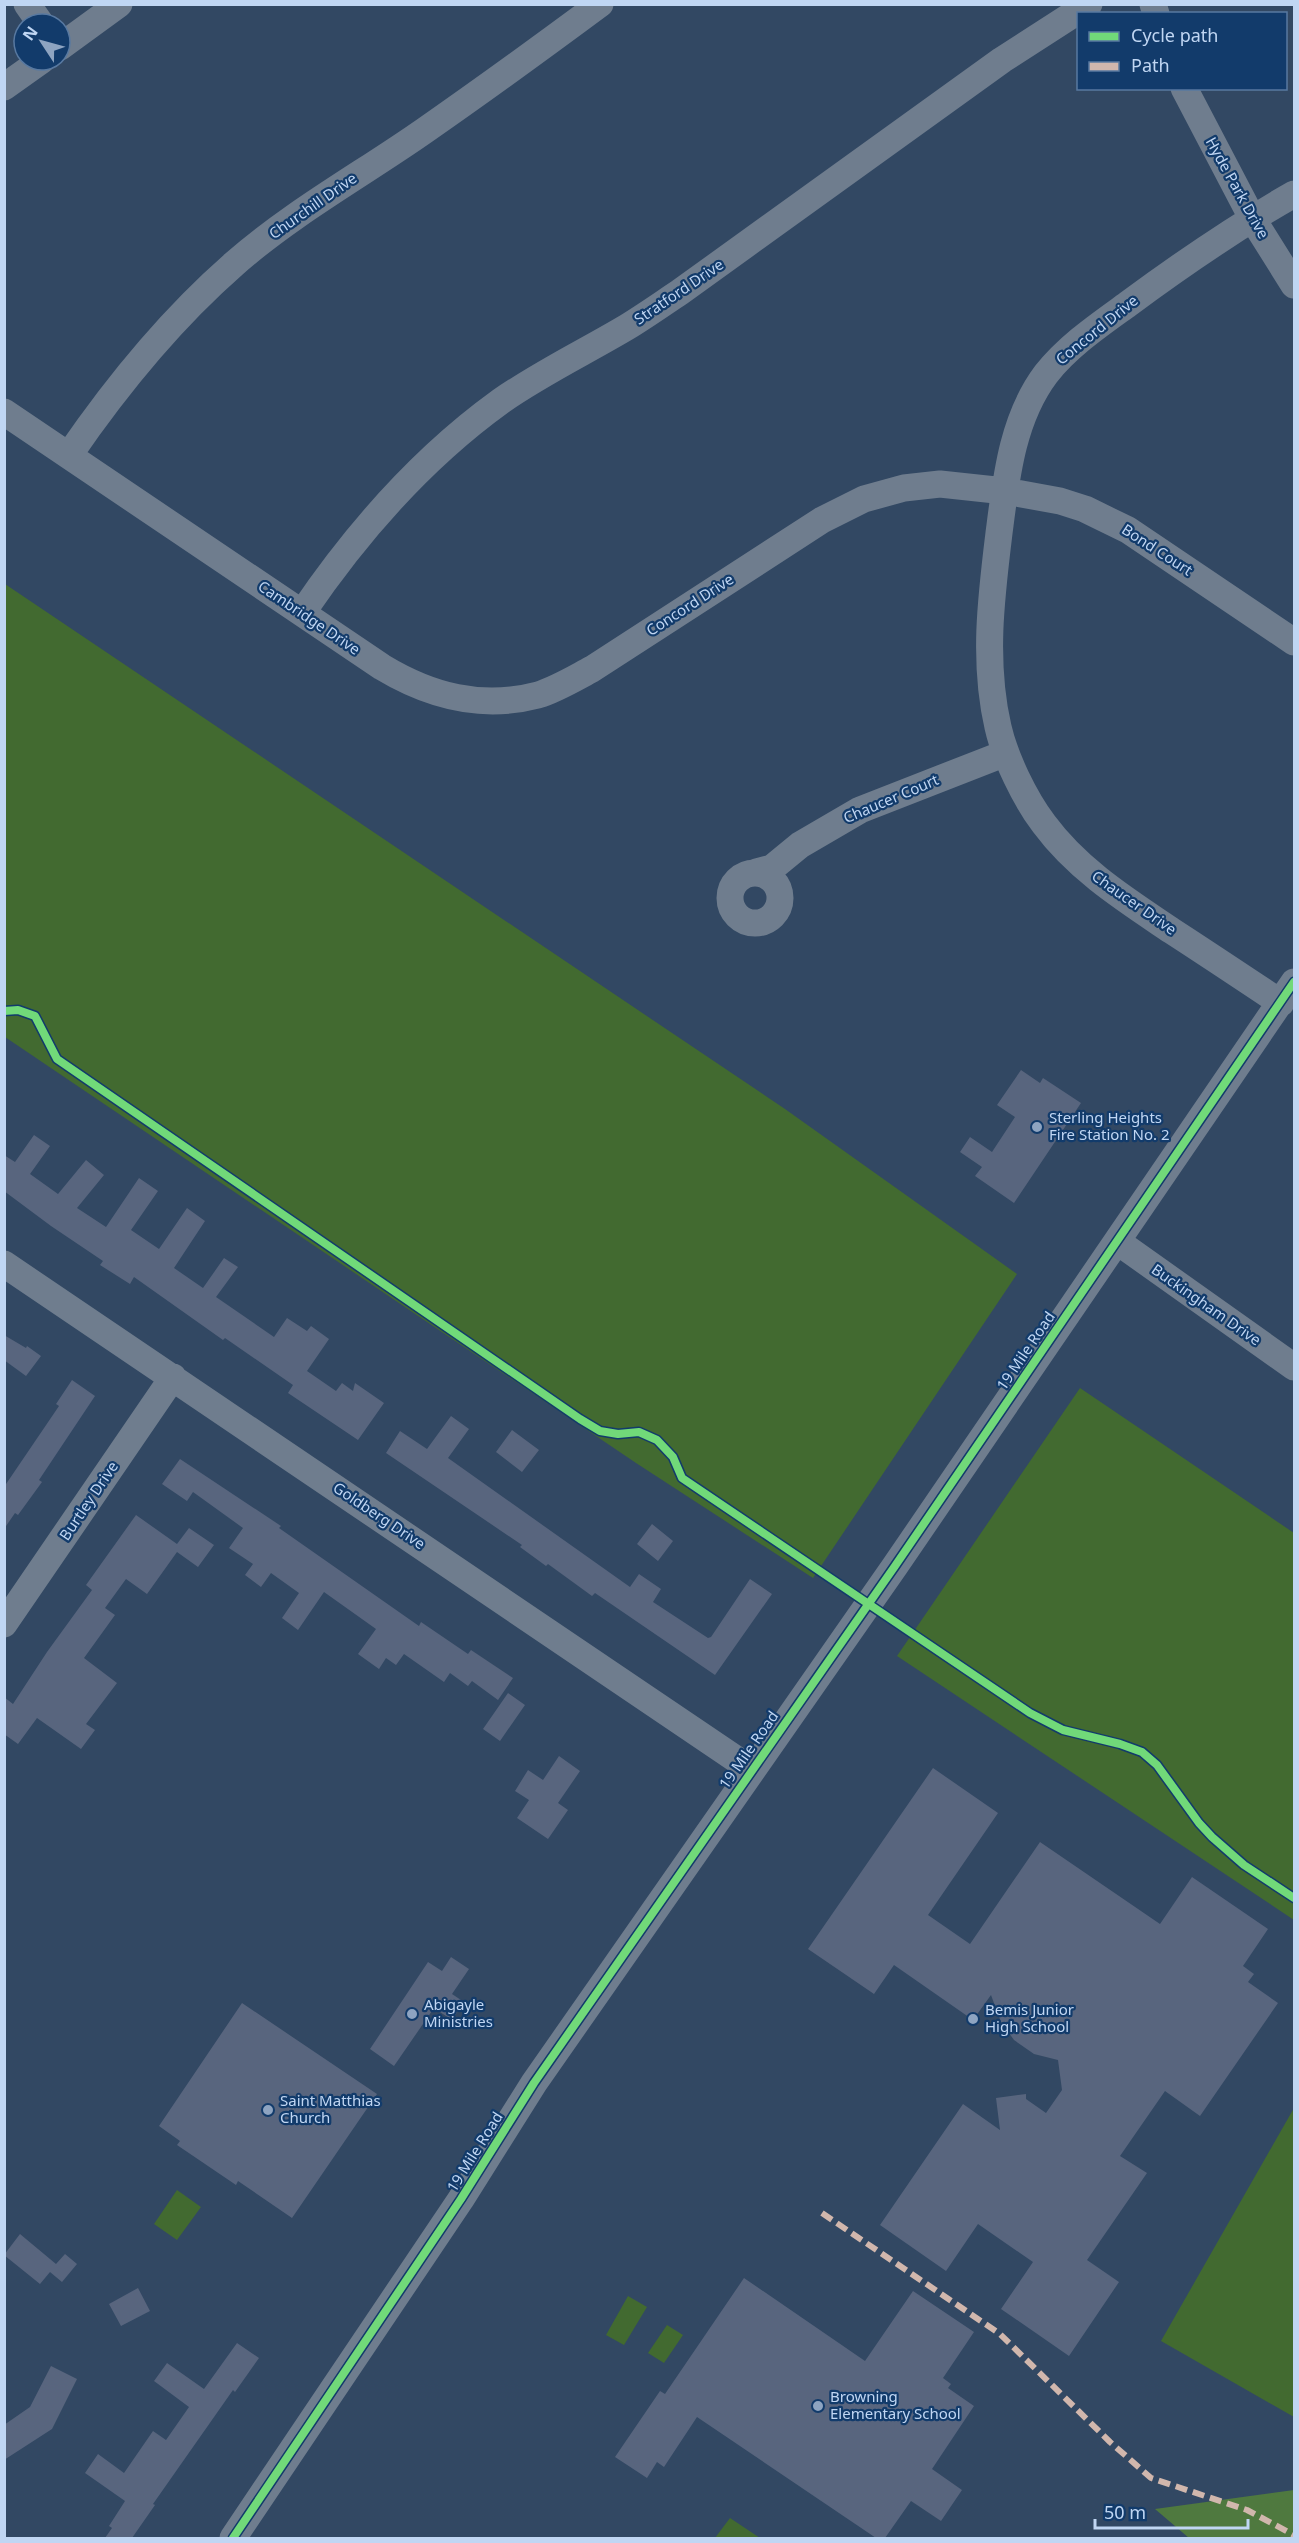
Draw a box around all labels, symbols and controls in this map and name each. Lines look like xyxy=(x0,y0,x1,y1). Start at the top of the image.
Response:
north arrow xyxy=(12,12,72,72)
legend xyxy=(1077,12,1287,90)
text: N xyxy=(17,21,43,45)
text: Cycle path xyxy=(1131,23,1218,47)
text: Path xyxy=(1131,53,1170,77)
street label: Hyde Park Drive xyxy=(1202,133,1274,242)
street label: Churchill Drive xyxy=(265,167,360,243)
street label: Stratford Drive xyxy=(630,254,727,328)
street label: Concord Drive xyxy=(1051,290,1142,369)
street label: Bond Court xyxy=(1118,519,1197,580)
street label: Concord Drive xyxy=(642,568,737,640)
street label: Cambridge Drive xyxy=(255,576,365,659)
street label: Chaucer Court xyxy=(840,769,942,827)
street label: Chaucer Drive xyxy=(1088,866,1181,939)
place label: Sterling Heights Fire Station No. 2 xyxy=(1049,1107,1169,1144)
marker: Sterling Heights Fire Station No. 2 xyxy=(1030,1120,1044,1134)
street label: Buckingham Drive xyxy=(1148,1259,1265,1349)
street label: 19 Mile Road xyxy=(991,1307,1059,1394)
street label: Burtley Drive xyxy=(54,1457,122,1544)
street label: Goldberg Drive xyxy=(330,1477,430,1553)
street label: 19 Mile Road xyxy=(714,1706,782,1792)
place label: Abigayle Ministries xyxy=(424,1994,493,2031)
place label: Bemis Junior High School xyxy=(985,1999,1074,2036)
marker: Abigayle Ministries xyxy=(405,2007,419,2021)
marker: Bemis Junior High School xyxy=(966,2012,980,2026)
place label: Saint Matthias Church xyxy=(280,2090,381,2127)
marker: Saint Matthias Church xyxy=(261,2103,275,2117)
street label: 19 Mile Road xyxy=(442,2108,507,2195)
place label: Browning Elementary School xyxy=(830,2386,961,2423)
marker: Browning Elementary School xyxy=(811,2399,825,2413)
scale bar xyxy=(1095,2492,1248,2530)
text: 50 m xyxy=(1104,2500,1146,2524)

